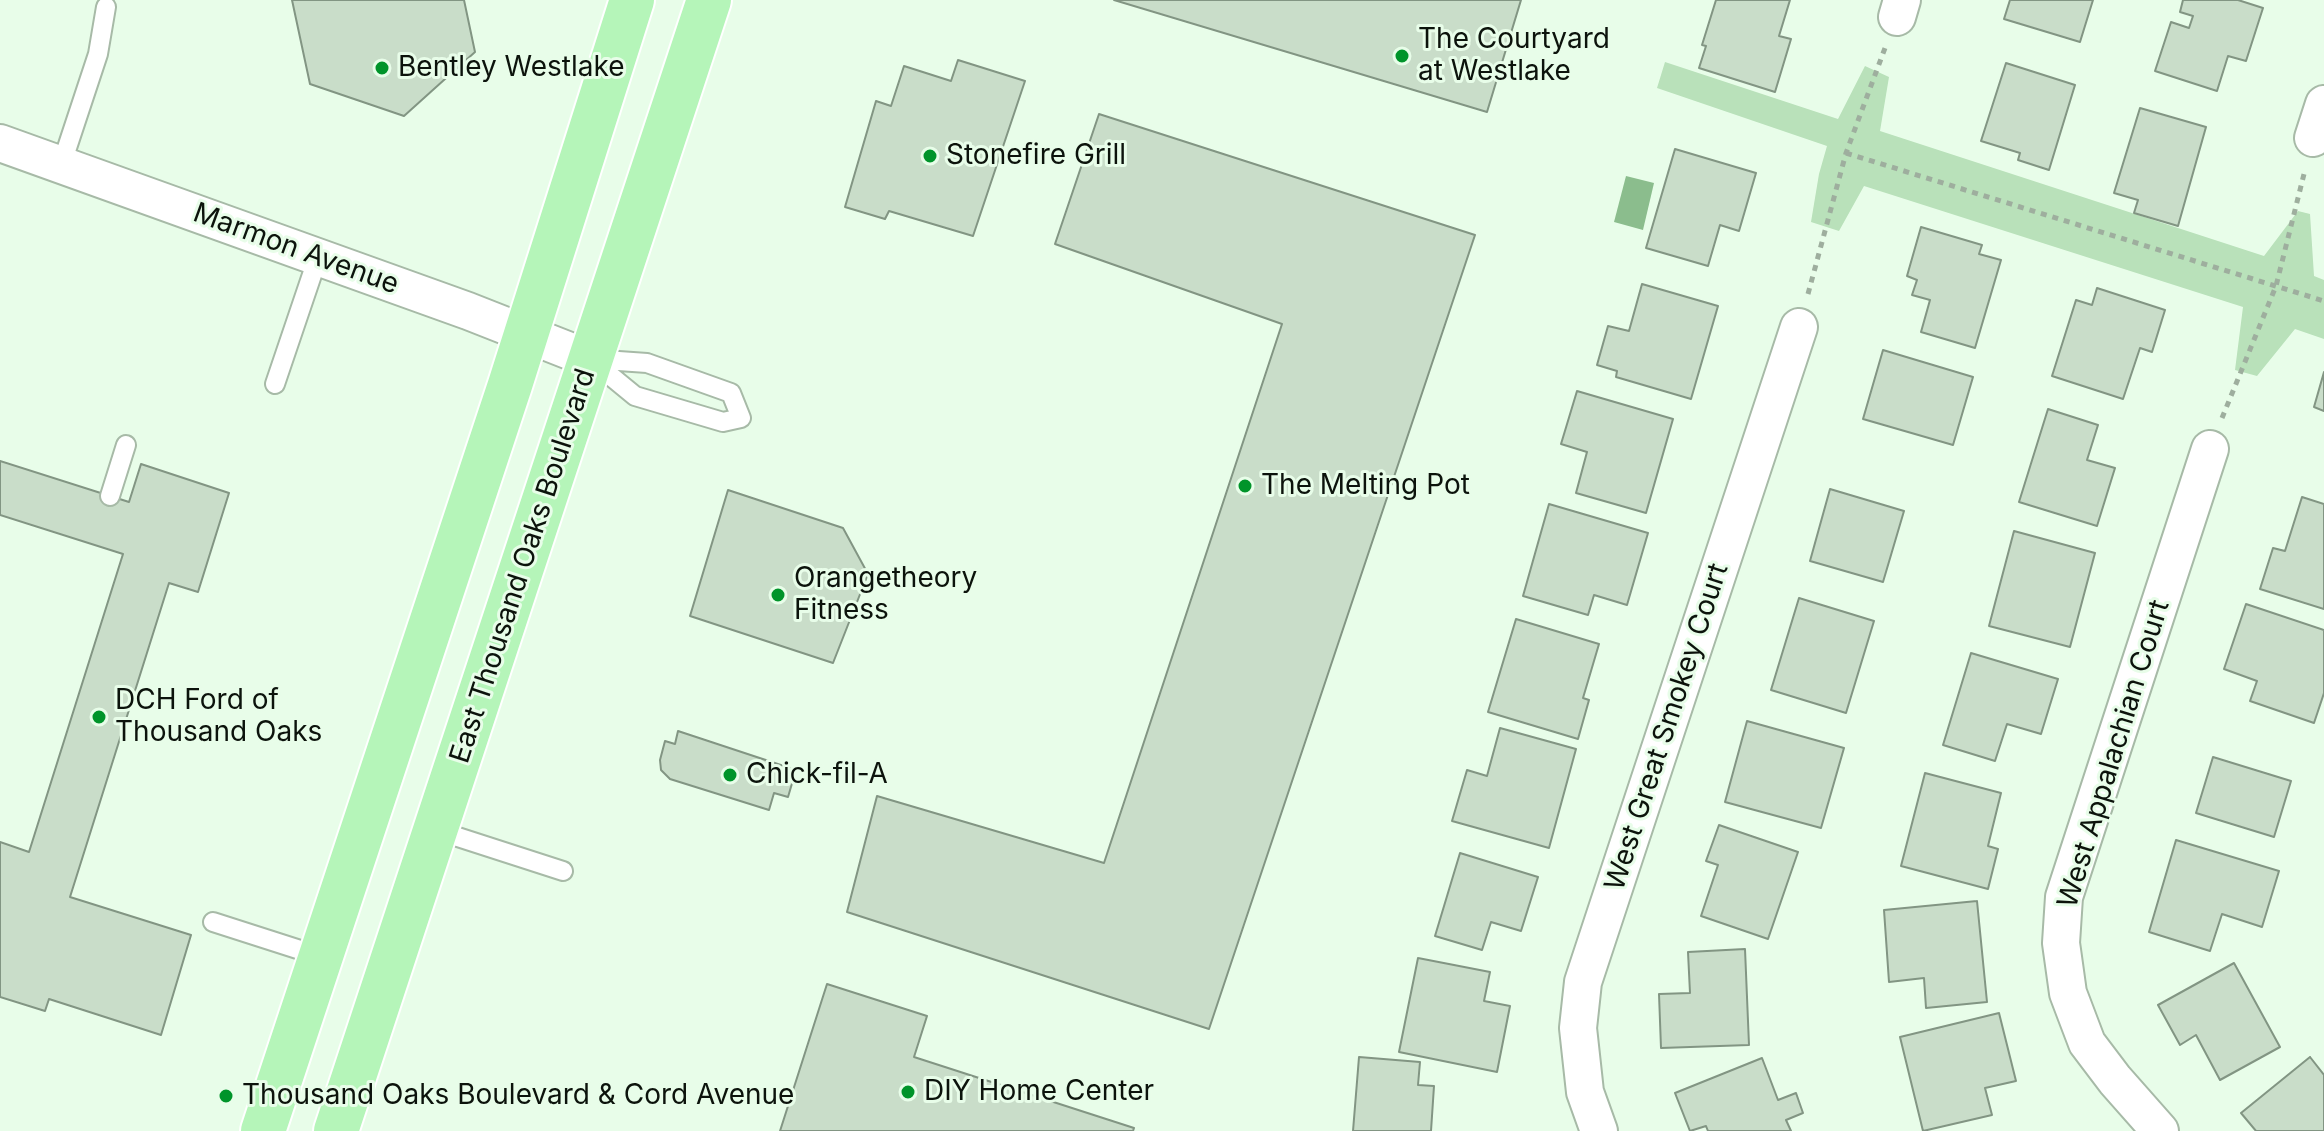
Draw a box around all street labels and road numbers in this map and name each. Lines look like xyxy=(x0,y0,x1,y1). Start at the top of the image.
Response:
street label: Marmon Avenue xyxy=(189,196,403,302)
street label: East Thousand Oaks Boulevard xyxy=(443,365,603,767)
street label: West Great Smokey Court xyxy=(1598,559,1736,895)
street label: West Appalachian Court xyxy=(2051,596,2177,912)

